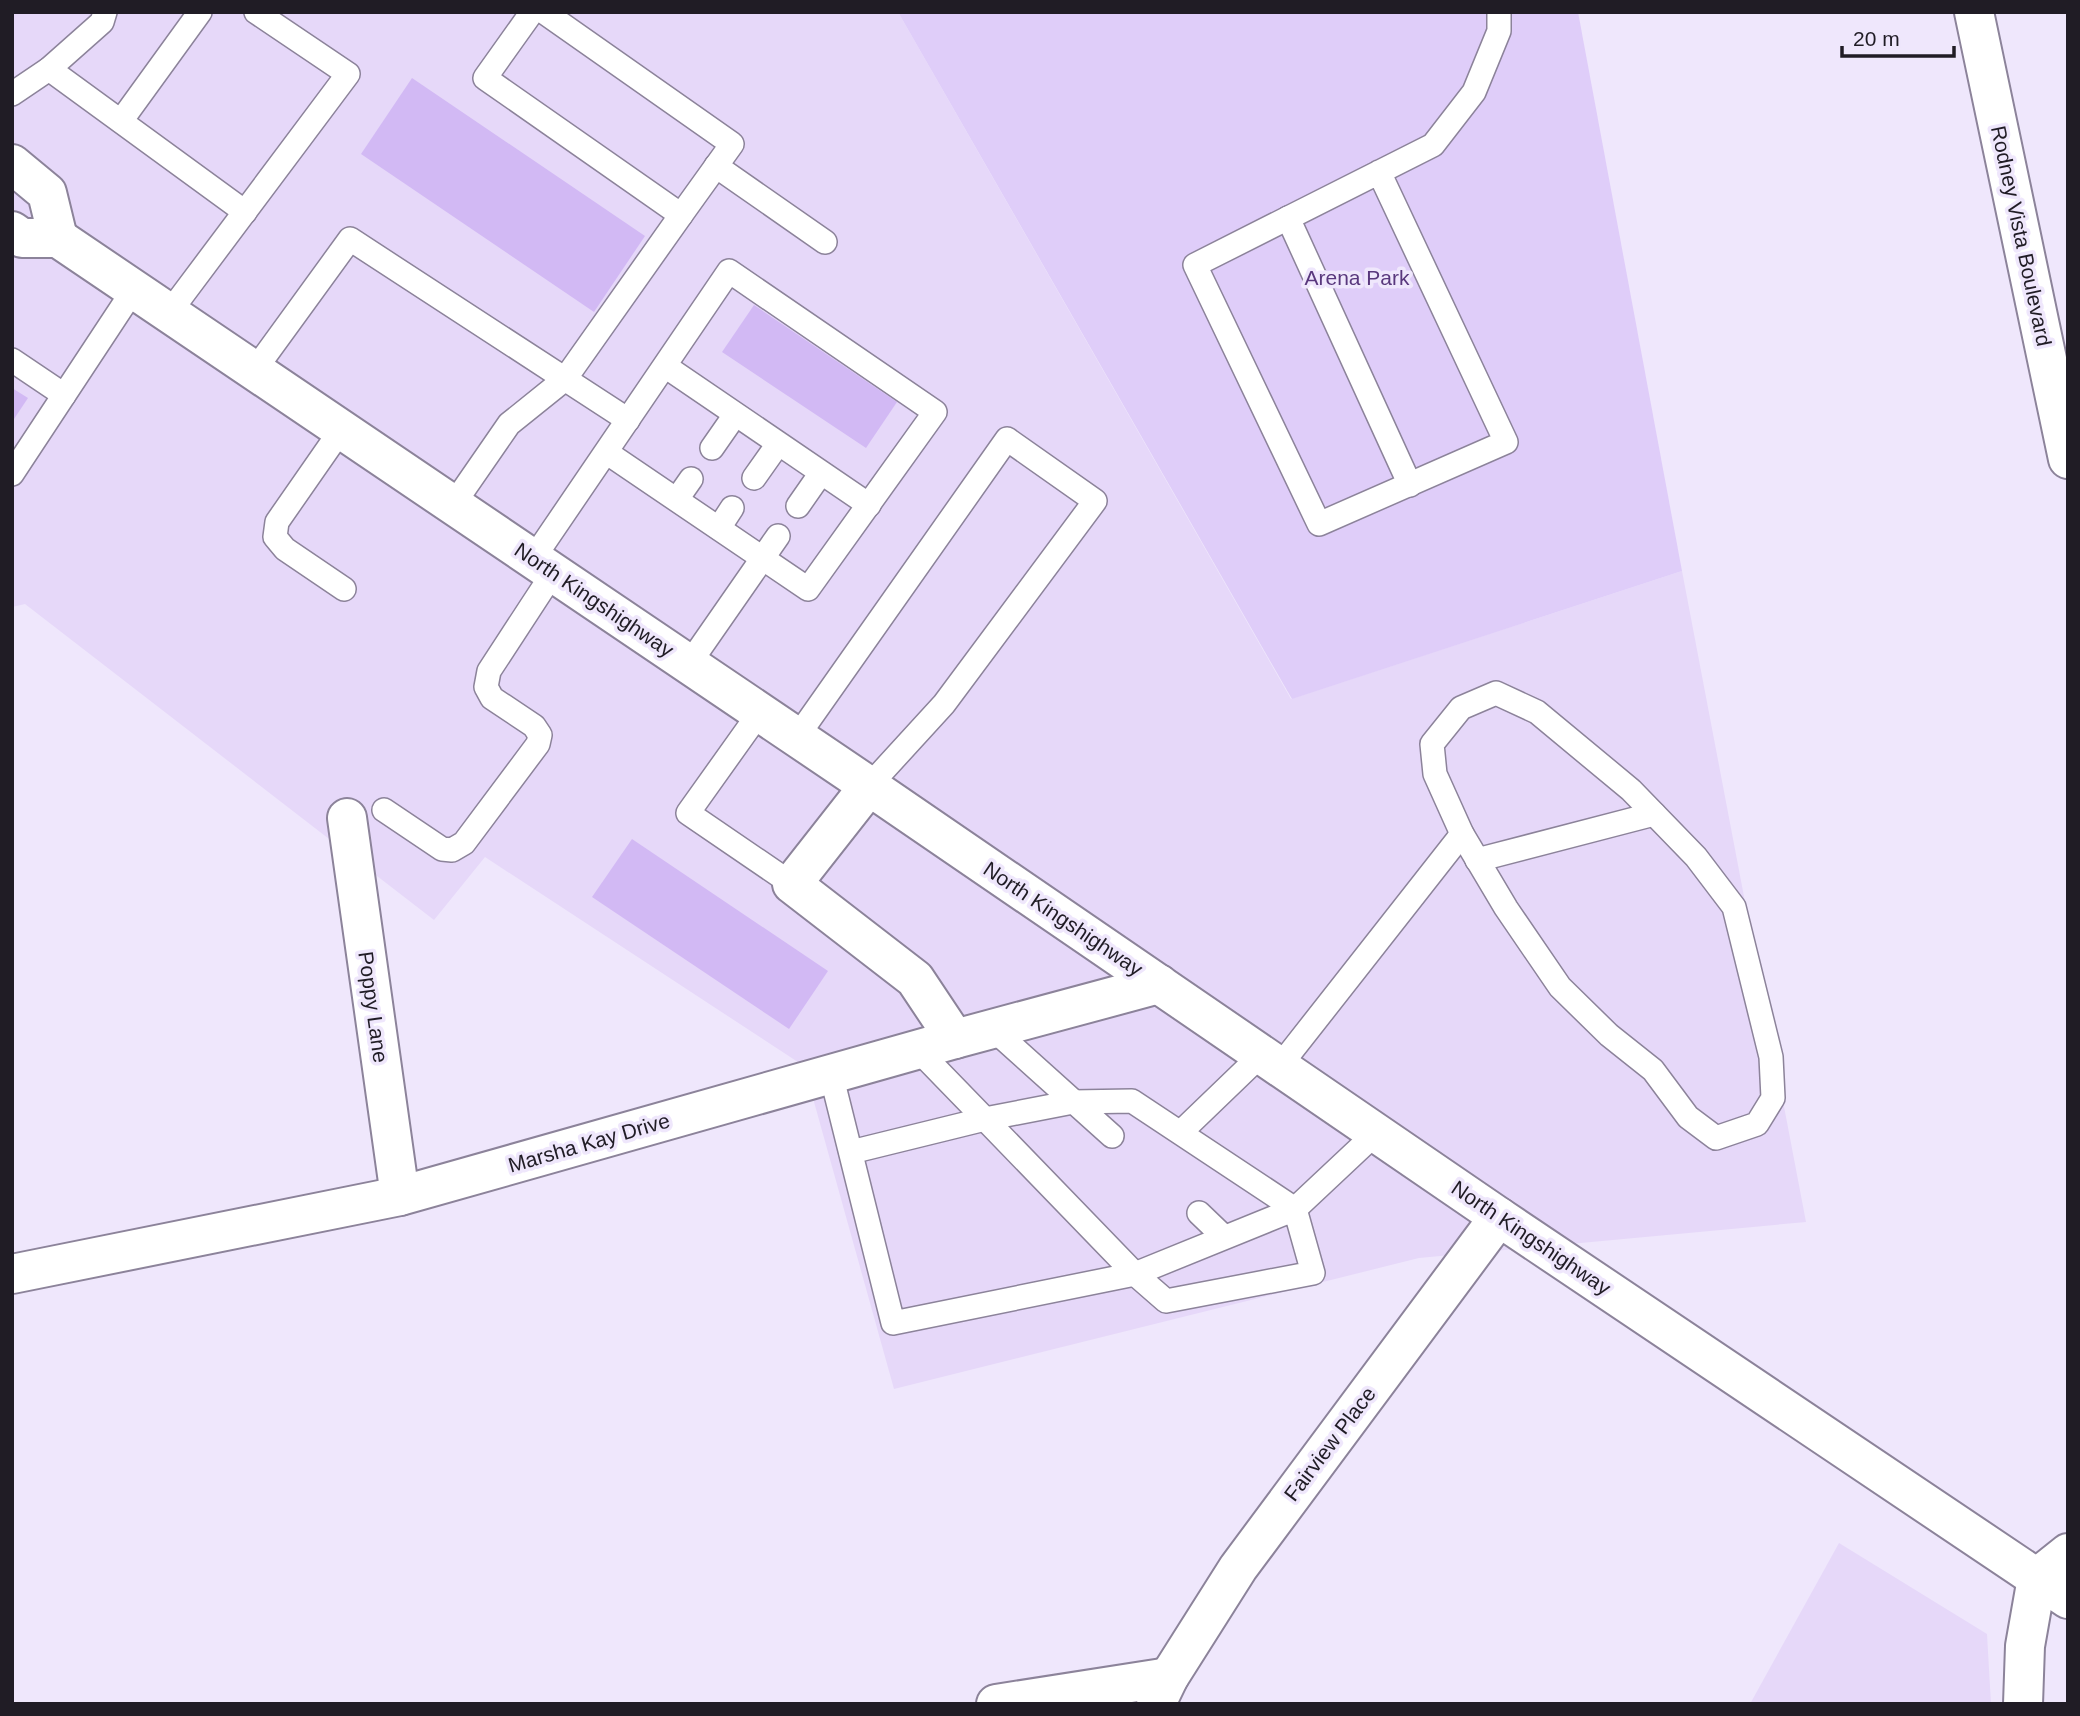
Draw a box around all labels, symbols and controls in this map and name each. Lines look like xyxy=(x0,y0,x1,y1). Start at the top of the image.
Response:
scale bar xyxy=(1842,14,1954,58)
text: 20 m xyxy=(1853,27,1900,50)
street label: Rodney Vista Boulevard xyxy=(1987,124,2056,348)
park label: Arena Park xyxy=(1304,266,1410,289)
street label: North Kingshighway xyxy=(510,538,679,662)
street label: North Kingshighway xyxy=(979,857,1148,981)
street label: Poppy Lane xyxy=(354,950,393,1064)
street label: Marsha Kay Drive xyxy=(505,1108,672,1177)
street label: North Kingshighway xyxy=(1447,1176,1616,1300)
street label: Fairview Place xyxy=(1279,1382,1380,1505)

